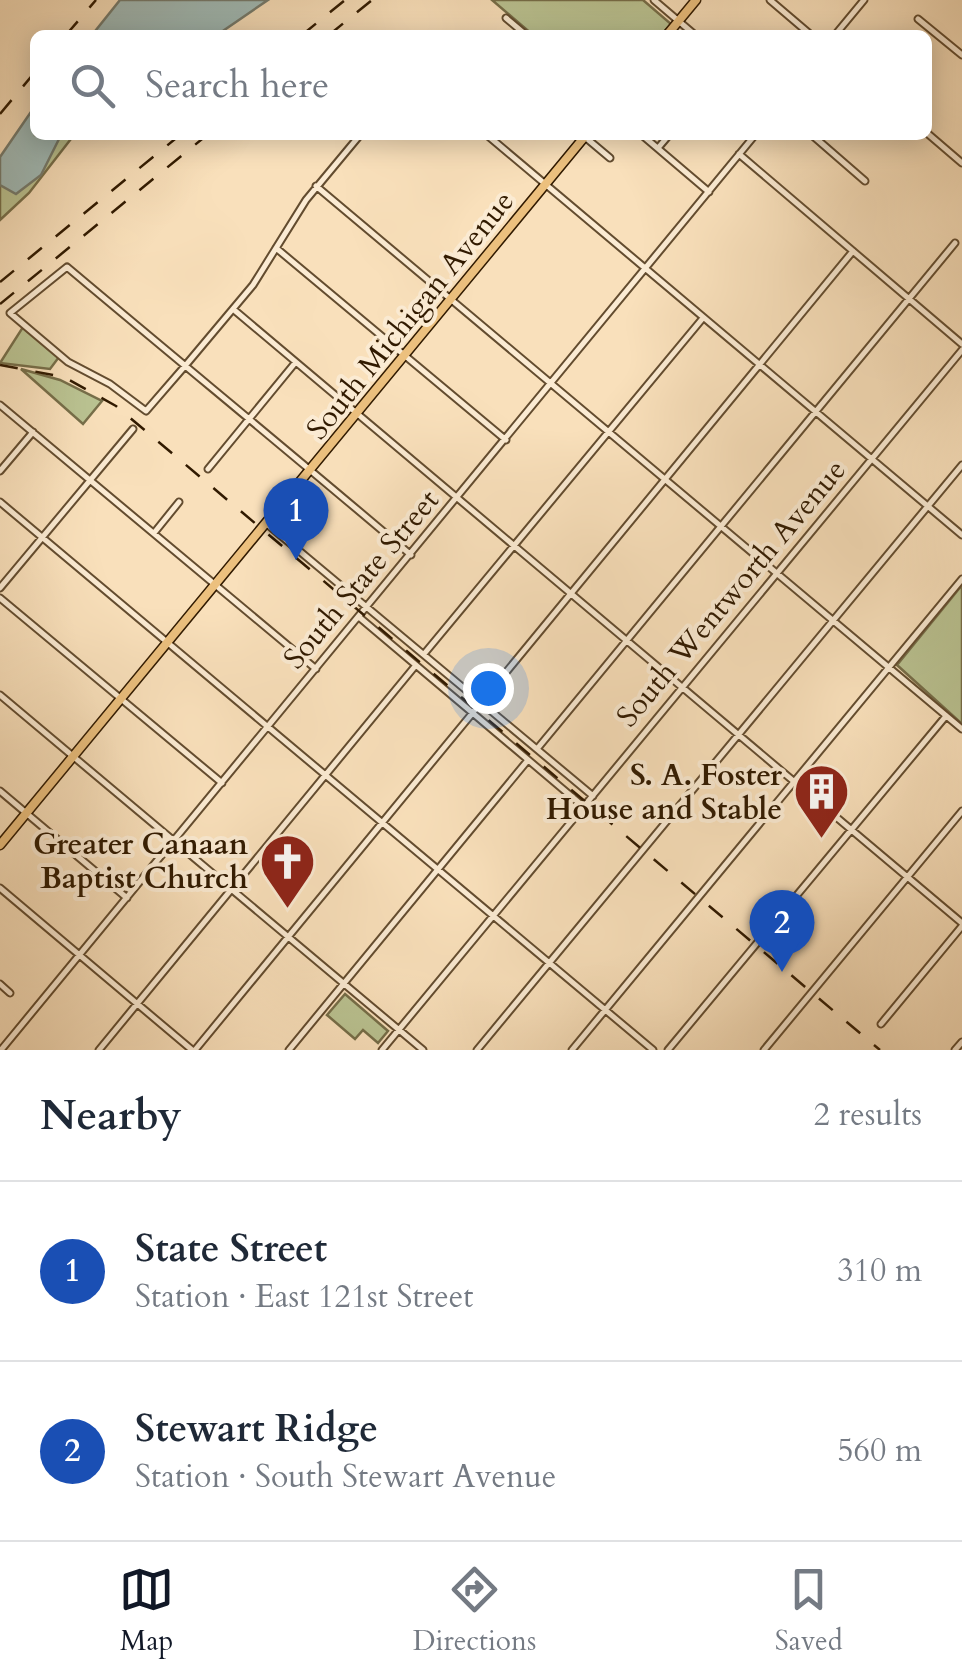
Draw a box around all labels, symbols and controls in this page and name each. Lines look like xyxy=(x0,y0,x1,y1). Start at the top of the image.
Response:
search box xyxy=(30,30,932,140)
icon: search xyxy=(65,58,120,113)
text: Search here xyxy=(145,59,329,111)
street label: South Michigan Avenue xyxy=(297,182,524,448)
street label: South Wentworth Avenue xyxy=(607,451,856,736)
pin: 1 xyxy=(264,478,328,560)
street label: South State Street xyxy=(274,481,449,678)
your location xyxy=(463,663,514,714)
place label: S. A. Foster House and Stable xyxy=(546,755,783,830)
building icon: S. A. Foster House and Stable xyxy=(791,762,851,841)
place label: Greater Canaan Baptist Church xyxy=(33,824,248,899)
church icon: Greater Canaan Baptist Church xyxy=(257,831,317,910)
pin: 2 xyxy=(750,890,814,972)
text: Nearby xyxy=(40,1087,182,1144)
text: 2 results xyxy=(814,1093,922,1137)
text: State Street xyxy=(135,1223,327,1275)
text: 1 xyxy=(64,1249,81,1293)
text: 310 m xyxy=(837,1249,922,1293)
text: Station · East 121st Street xyxy=(135,1275,473,1319)
text: Stewart Ridge xyxy=(135,1403,378,1455)
text: 2 xyxy=(64,1429,81,1473)
text: 560 m xyxy=(837,1429,922,1473)
text: Station · South Stewart Avenue xyxy=(135,1455,556,1499)
tab: Map xyxy=(119,1562,174,1660)
tab: Directions xyxy=(413,1562,536,1660)
tab: Saved xyxy=(775,1562,843,1660)

